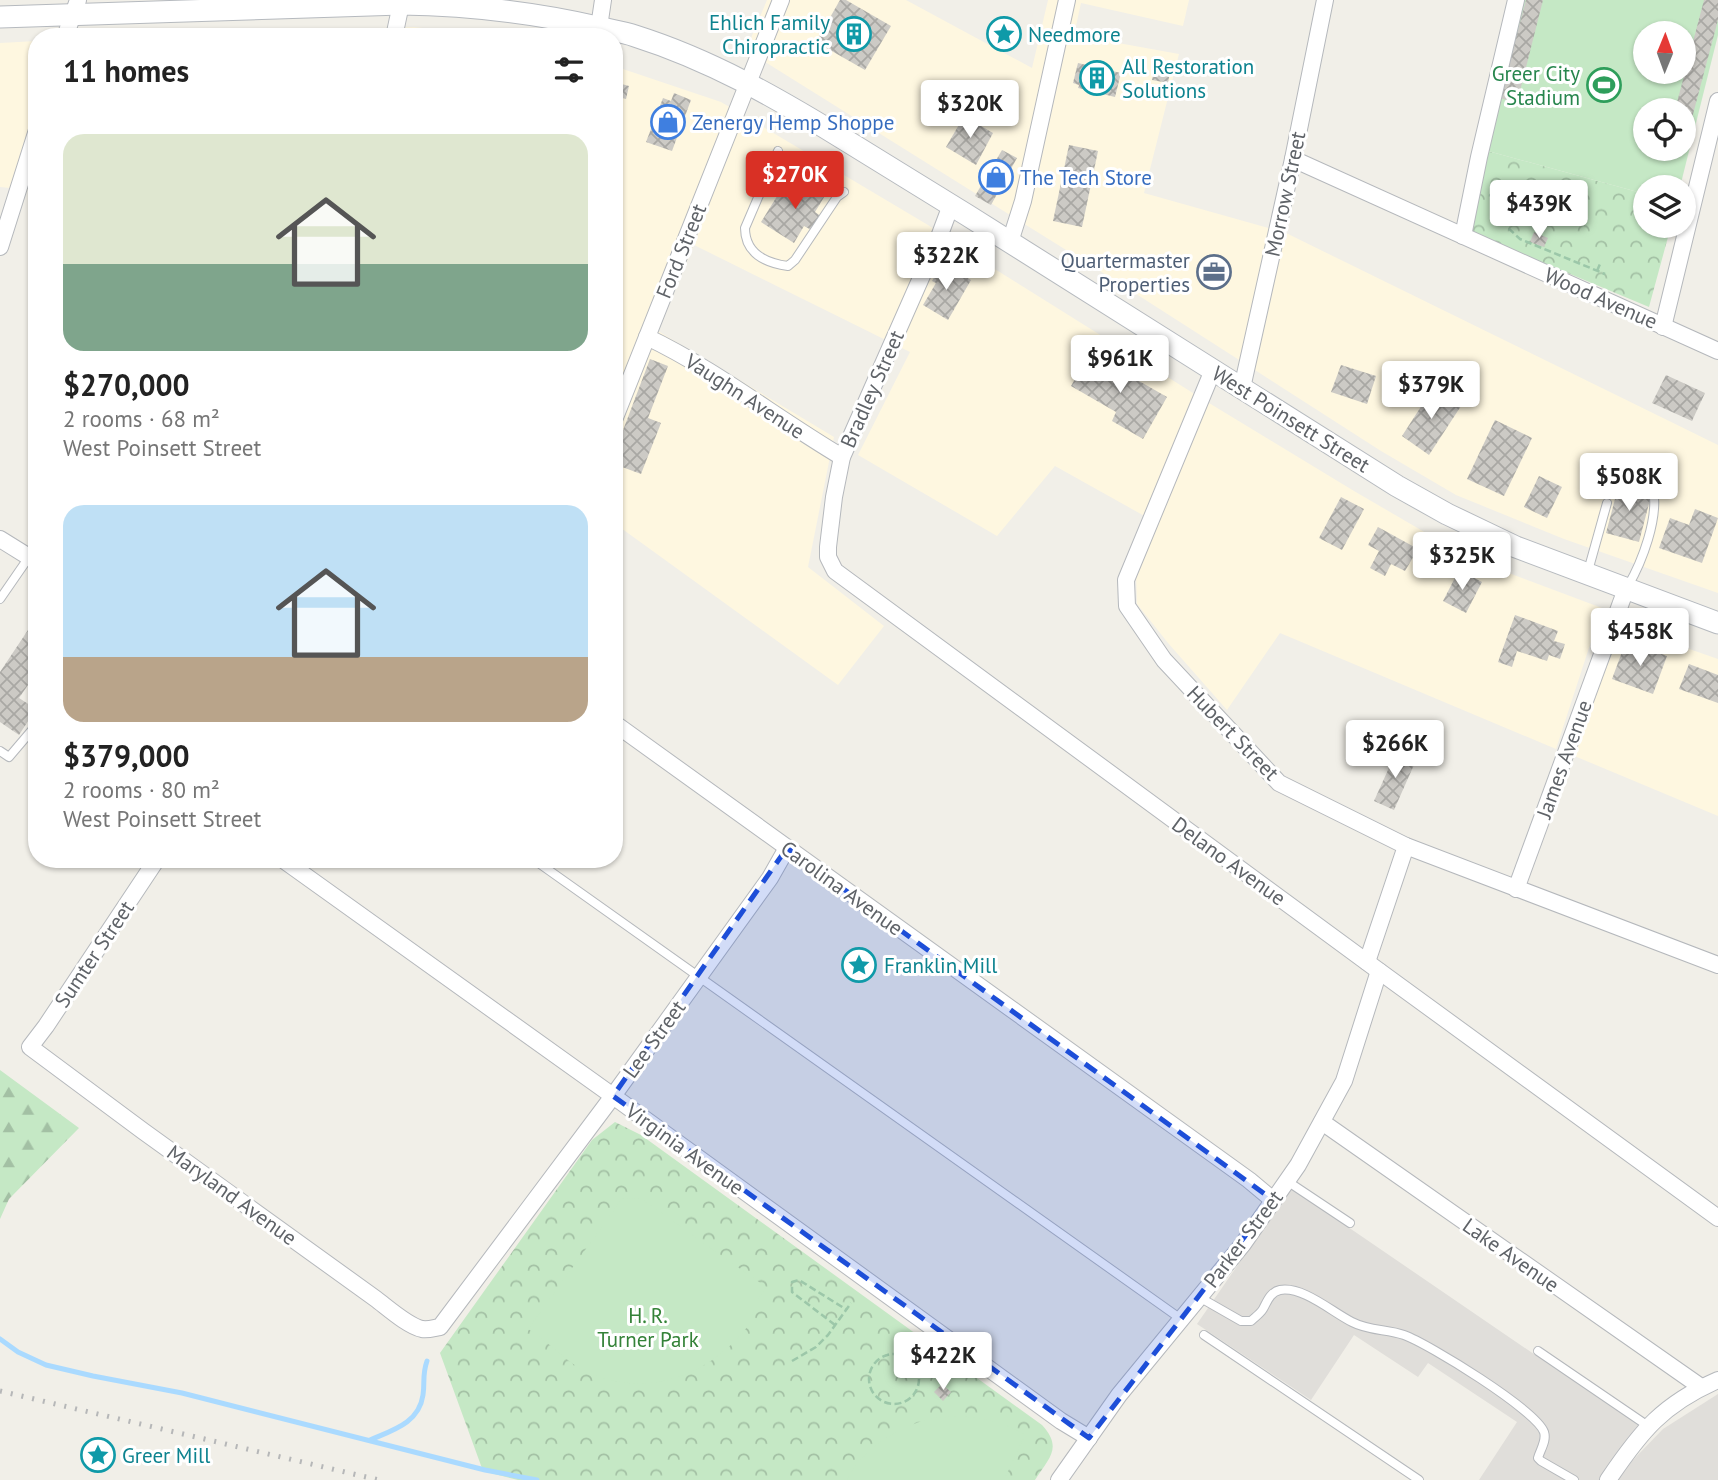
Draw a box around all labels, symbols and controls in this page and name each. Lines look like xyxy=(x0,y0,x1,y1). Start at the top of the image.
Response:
place label: Ehlich Family Chiropractic xyxy=(709,9,830,60)
building icon: Ehlich Family Chiropractic xyxy=(835,15,873,53)
place icon: Needmore xyxy=(985,15,1023,53)
place label: Needmore xyxy=(1028,21,1121,48)
north arrow xyxy=(1633,21,1696,84)
map controls xyxy=(1633,21,1696,238)
text: 11 homes xyxy=(63,51,189,90)
icon: filters xyxy=(550,51,588,89)
place label: All Restoration Solutions xyxy=(1122,53,1254,104)
building icon: All Restoration Solutions xyxy=(1078,59,1116,97)
place label: Greer City Stadium xyxy=(1492,60,1580,111)
sports icon: Greer City Stadium xyxy=(1585,66,1623,104)
pin: $320K xyxy=(921,80,1019,140)
text: $320K xyxy=(937,88,1003,117)
button: locate xyxy=(1633,98,1696,161)
shop icon: Zenergy Hemp Shoppe xyxy=(649,103,687,141)
place label: Zenergy Hemp Shoppe xyxy=(692,109,894,136)
street label: Morrow Street xyxy=(1259,129,1311,259)
pin: $270K xyxy=(746,152,844,211)
shop icon: The Tech Store xyxy=(977,158,1015,196)
text: $270K xyxy=(762,159,828,188)
place label: The Tech Store xyxy=(1020,164,1152,191)
button: layers xyxy=(1633,175,1696,238)
icon: home xyxy=(263,179,389,305)
pin: $439K xyxy=(1490,180,1588,240)
text: $439K xyxy=(1506,188,1572,217)
street label: Ford Street xyxy=(650,200,712,302)
pin: $322K xyxy=(897,232,995,292)
text: $322K xyxy=(913,240,979,269)
place label: Quartermaster Properties xyxy=(1060,247,1190,298)
office icon: Quartermaster Properties xyxy=(1195,253,1233,291)
street label: Wood Avenue xyxy=(1540,261,1662,335)
street label: Bradley Street xyxy=(834,326,910,452)
pin: $961K xyxy=(1071,336,1169,395)
text: $961K xyxy=(1087,343,1153,372)
street label: Vaughn Avenue xyxy=(679,347,810,445)
street label: West Poinsett Street xyxy=(1207,360,1375,478)
pin: $379K xyxy=(1382,362,1480,421)
text: $270,000 xyxy=(63,365,190,404)
text: $379K xyxy=(1398,369,1464,398)
text: 2 rooms · 68 m² xyxy=(63,404,220,433)
text: West Poinsett Street xyxy=(63,433,261,462)
pin: $508K xyxy=(1580,454,1678,513)
text: $508K xyxy=(1596,461,1662,490)
pin: $325K xyxy=(1413,532,1511,592)
text: $325K xyxy=(1429,540,1495,569)
icon: home xyxy=(263,550,389,676)
pin: $458K xyxy=(1591,608,1689,668)
text: $458K xyxy=(1607,616,1673,645)
street label: Hubert Street xyxy=(1181,680,1285,786)
street label: James Avenue xyxy=(1530,696,1598,823)
pin: $266K xyxy=(1346,720,1444,780)
text: $266K xyxy=(1362,728,1428,757)
text: $379,000 xyxy=(63,736,190,775)
text: 2 rooms · 80 m² xyxy=(63,775,220,804)
text: West Poinsett Street xyxy=(63,804,261,833)
street label: Delano Avenue xyxy=(1167,811,1291,911)
street label: Carolina Avenue xyxy=(776,835,908,941)
street label: Sumter Street xyxy=(48,895,140,1013)
place icon: Franklin Mill xyxy=(840,946,878,984)
place label: Franklin Mill xyxy=(884,952,997,979)
street label: Lee Street xyxy=(617,995,691,1083)
street label: Virginia Avenue xyxy=(620,1096,749,1201)
street label: Maryland Avenue xyxy=(162,1139,302,1251)
street label: Parker Street xyxy=(1197,1185,1289,1293)
street label: Lake Avenue xyxy=(1457,1212,1565,1298)
park label: H. R. Turner Park xyxy=(597,1302,699,1353)
pin: $422K xyxy=(894,1332,992,1392)
text: $422K xyxy=(910,1340,976,1369)
place icon: Greer Mill xyxy=(79,1436,117,1474)
place label: Greer Mill xyxy=(122,1442,210,1469)

